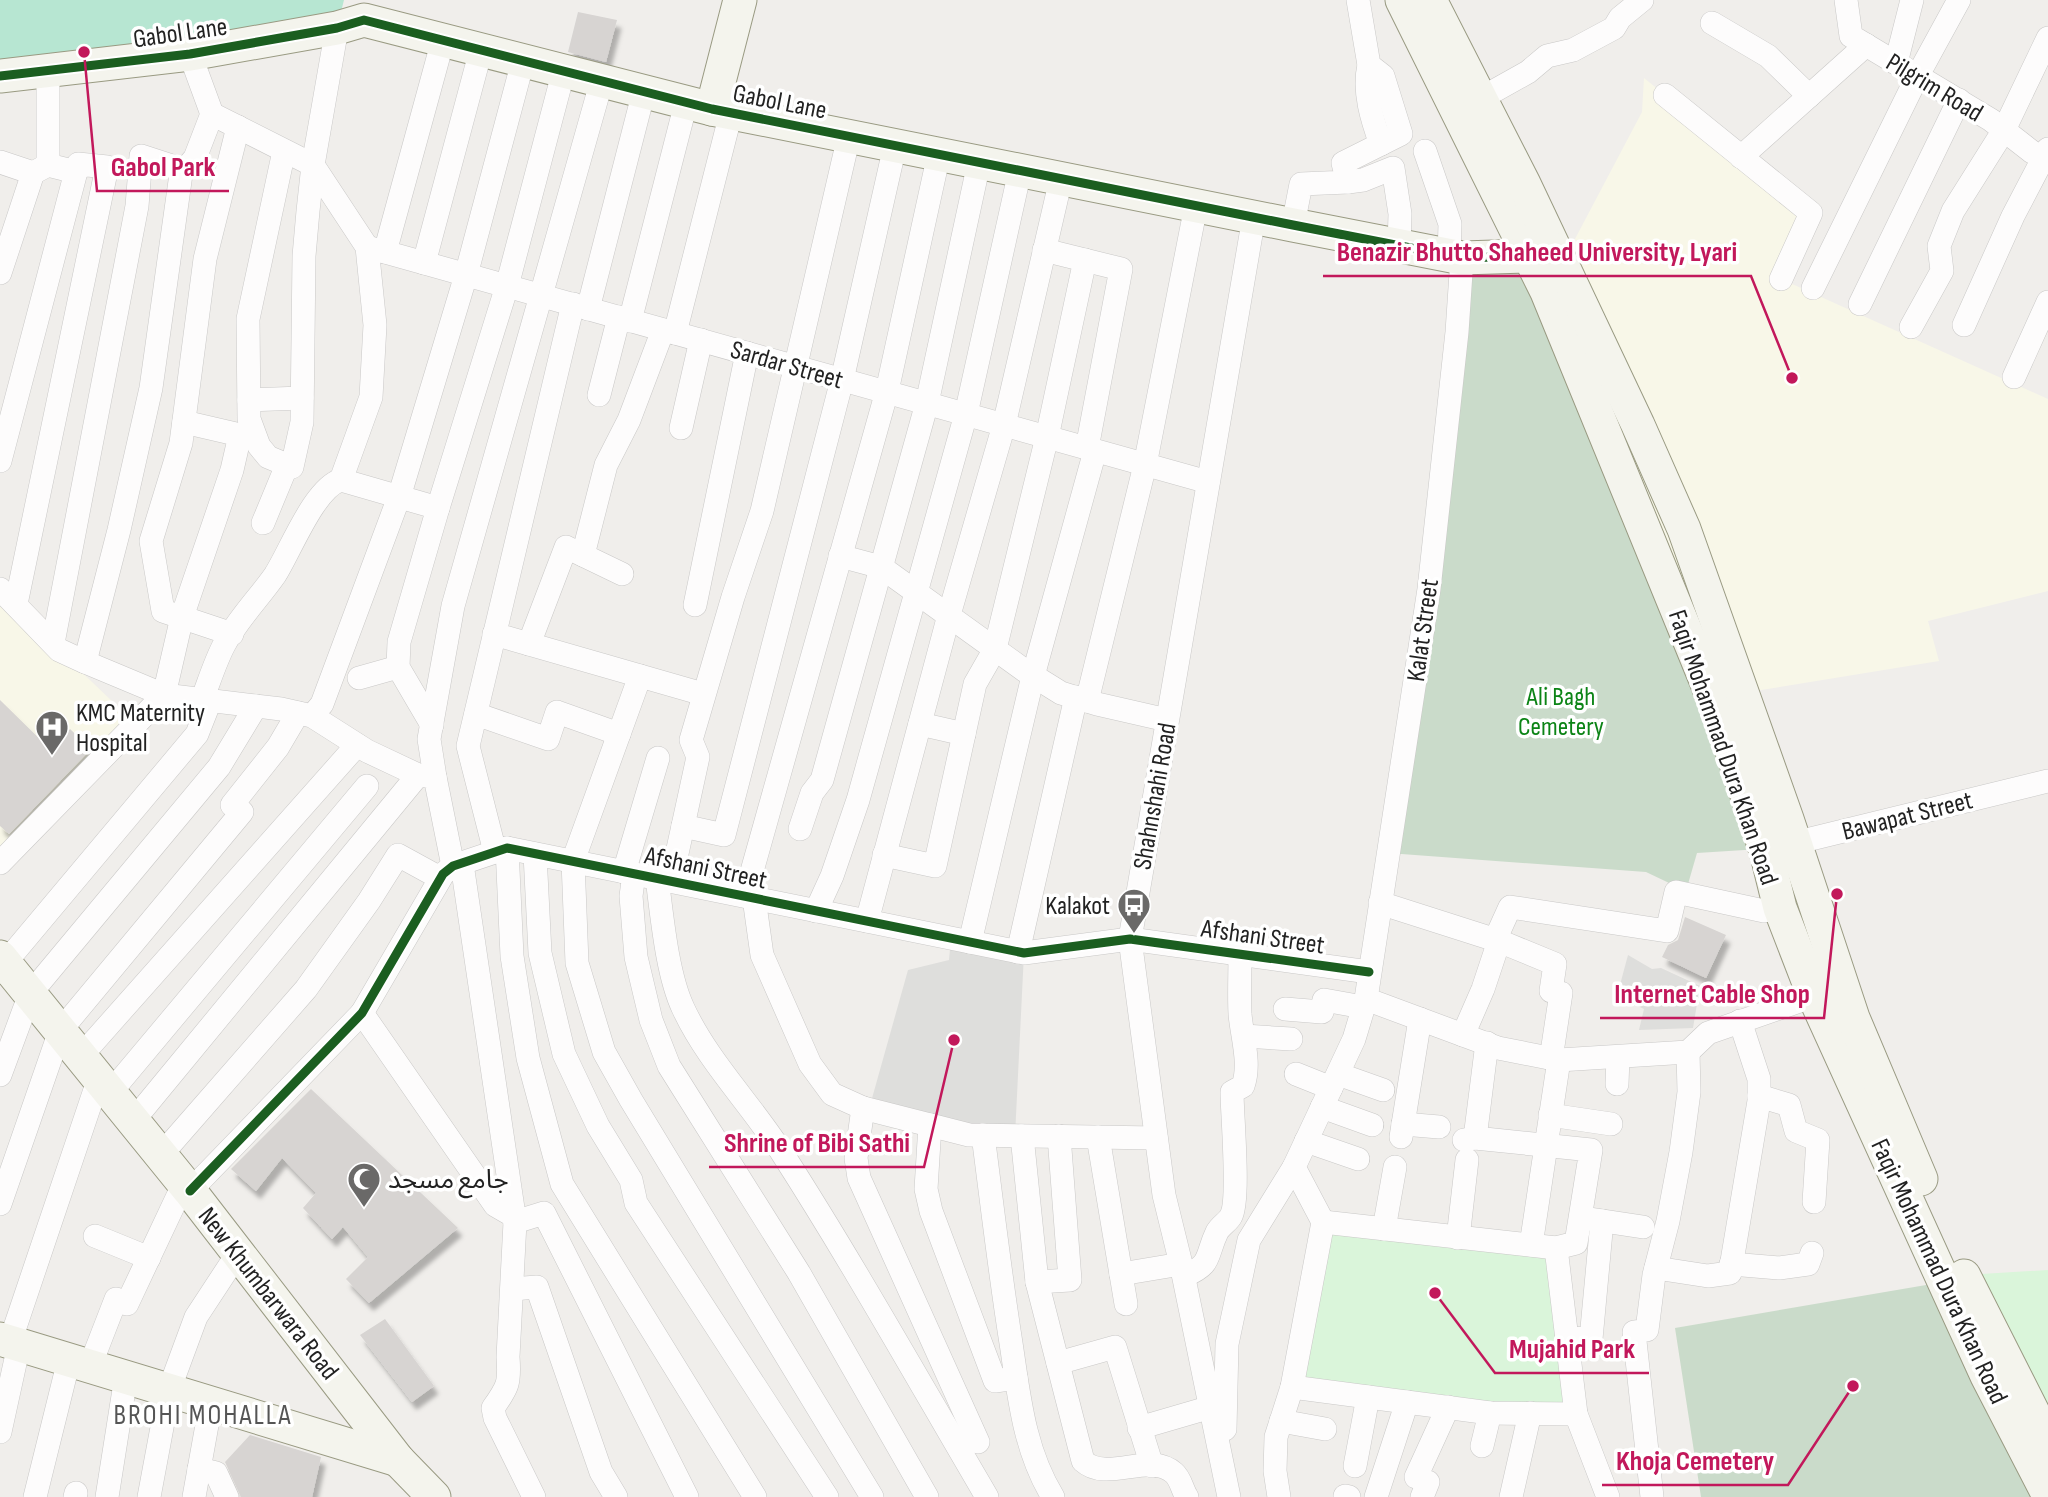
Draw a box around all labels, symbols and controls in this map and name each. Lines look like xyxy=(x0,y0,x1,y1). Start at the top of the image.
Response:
street label: Gabol Lane xyxy=(131,12,229,55)
street label: Pilgrim Road xyxy=(1880,47,1988,129)
street label: Gabol Lane xyxy=(730,78,829,127)
callout: Gabol Park xyxy=(97,142,229,191)
text: Gabol Park xyxy=(111,151,216,184)
callout: Benazir Bhutto Shaheed University, Lyari xyxy=(1323,227,1751,276)
text: Benazir Bhutto Shaheed University, Lyari xyxy=(1337,236,1737,269)
street label: Sardar Street xyxy=(727,335,846,396)
street label: Kalat Street xyxy=(1401,577,1446,684)
street label: Faqir Mohammad Dura Khan Road xyxy=(1661,606,1784,889)
park label: Ali Bagh Cemetery xyxy=(1518,682,1604,743)
place label: KMC Maternity Hospital xyxy=(76,698,205,759)
hospital icon: KMC Maternity Hospital xyxy=(33,708,71,757)
street label: Shahnshahi Road xyxy=(1127,720,1184,872)
street label: Bawapat Street xyxy=(1839,785,1976,848)
street label: Afshani Street xyxy=(641,840,770,897)
bus stop icon: Kalakot xyxy=(1115,886,1153,935)
place label: Kalakot xyxy=(1045,891,1110,922)
street label: Afshani Street xyxy=(1198,913,1326,961)
callout: Internet Cable Shop xyxy=(1600,969,1824,1018)
text: Internet Cable Shop xyxy=(1614,978,1810,1011)
callout: Shrine of Bibi Sathi xyxy=(709,1118,924,1167)
text: Shrine of Bibi Sathi xyxy=(724,1127,910,1160)
street label: Faqir Mohammad Dura Khan Road xyxy=(1864,1134,2014,1409)
mosque icon: جامع مسجد xyxy=(345,1160,383,1209)
place label: جامع مسجد xyxy=(388,1165,509,1199)
street label: New Khumbarwara Road xyxy=(191,1202,345,1386)
callout: Mujahid Park xyxy=(1495,1324,1649,1373)
text: Mujahid Park xyxy=(1509,1333,1635,1366)
district label: BROHI MOHALLA xyxy=(114,1399,292,1432)
callout: Khoja Cemetery xyxy=(1602,1436,1788,1485)
text: Khoja Cemetery xyxy=(1616,1445,1774,1478)

